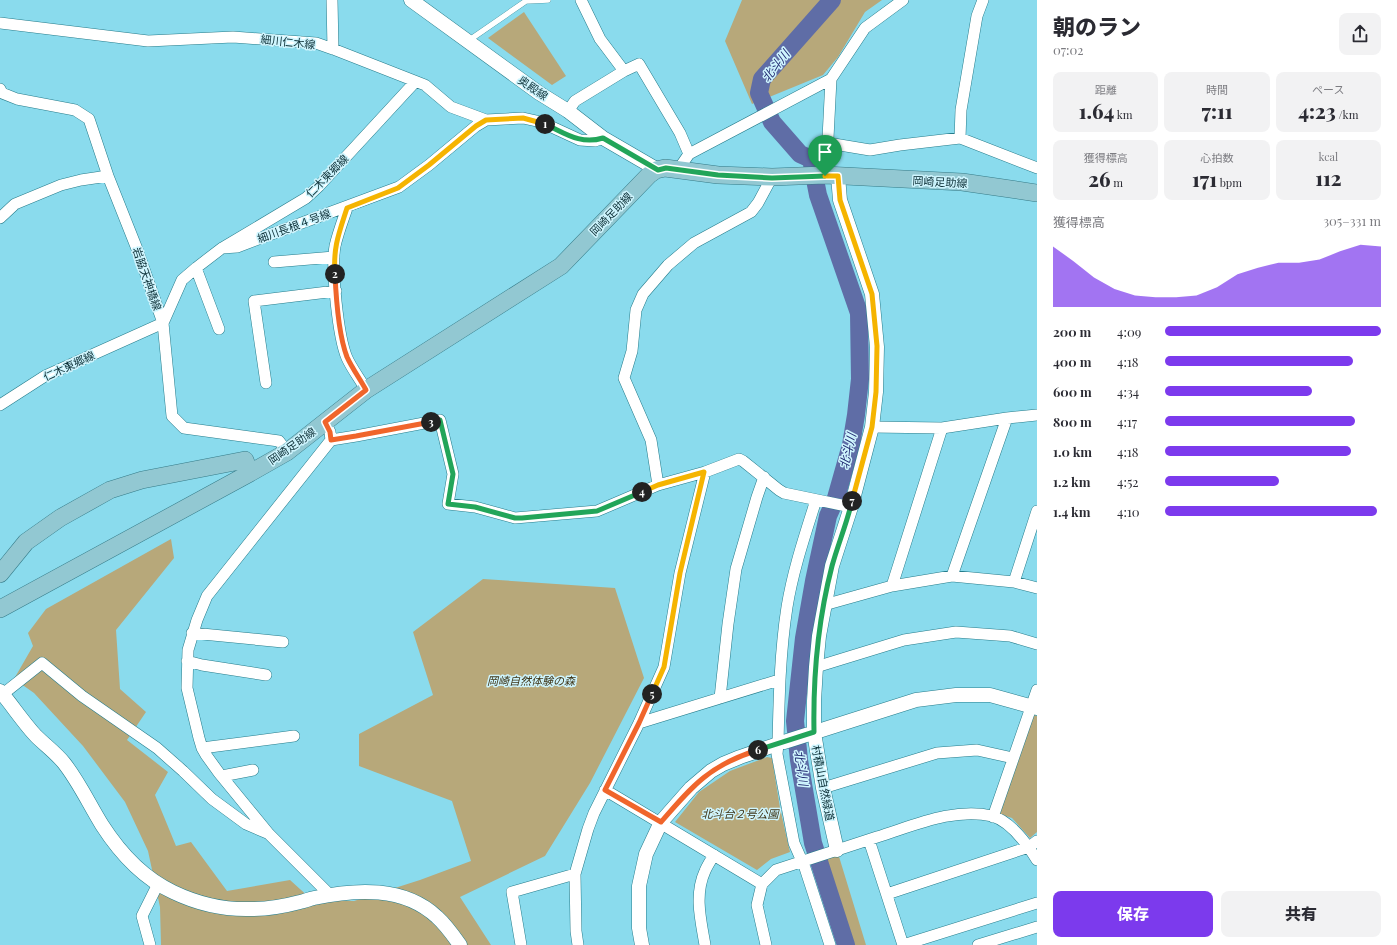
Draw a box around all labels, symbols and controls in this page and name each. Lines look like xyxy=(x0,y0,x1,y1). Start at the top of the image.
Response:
text: 朝のラン xyxy=(1053,11,1141,41)
button: share xyxy=(1339,13,1381,55)
street label: 細川仁木線 xyxy=(260,31,316,52)
text: 07:02 xyxy=(1053,41,1084,58)
water label: 北斗川 xyxy=(758,45,794,84)
street label: 奥殿線 xyxy=(515,72,551,103)
text: 距離 xyxy=(1095,82,1117,97)
text: 時間 xyxy=(1206,82,1228,97)
text: ペース xyxy=(1312,82,1345,97)
text: 1.64 xyxy=(1079,97,1114,124)
text: 7:11 xyxy=(1202,97,1232,124)
text: 4:23 xyxy=(1298,97,1336,124)
text: km xyxy=(1114,107,1133,122)
text: /km xyxy=(1336,107,1358,122)
pin: 1 xyxy=(535,114,555,134)
text: 1 xyxy=(543,116,547,131)
pin xyxy=(808,135,842,176)
icon: arrive xyxy=(814,141,836,163)
text: kcal xyxy=(1318,149,1338,164)
text: 獲得標高 xyxy=(1084,150,1128,165)
text: 心拍数 xyxy=(1200,150,1233,165)
street label: 仁木東郷線 xyxy=(302,151,351,200)
text: 112 xyxy=(1315,164,1341,191)
text: 26 xyxy=(1088,165,1111,192)
text: 171 xyxy=(1192,165,1217,192)
street label: 岡崎足助線 xyxy=(912,173,968,190)
text: m xyxy=(1111,175,1123,190)
text: bpm xyxy=(1217,175,1242,190)
street label: 岡崎足助線 xyxy=(586,189,635,239)
street label: 細川長根４号線 xyxy=(255,205,333,246)
text: 305–331 m xyxy=(1323,212,1381,229)
text: 獲得標高 xyxy=(1053,213,1105,230)
street label: 岩脇天神橋線 xyxy=(130,245,165,312)
pin: 2 xyxy=(325,264,345,284)
text: 2 xyxy=(332,266,338,281)
text: 200 m xyxy=(1053,323,1091,340)
text: 4:09 xyxy=(1117,323,1141,340)
street label: 仁木東郷線 xyxy=(41,347,97,384)
text: 400 m xyxy=(1053,353,1091,370)
text: 4:18 xyxy=(1117,353,1138,370)
text: 600 m xyxy=(1053,383,1092,400)
text: 4:34 xyxy=(1117,383,1139,400)
pin: 3 xyxy=(421,412,441,432)
text: 800 m xyxy=(1053,413,1092,430)
text: 4:17 xyxy=(1117,413,1137,430)
text: 3 xyxy=(428,414,434,429)
street label: 岡崎足助線 xyxy=(265,424,319,468)
water label: 北斗川 xyxy=(835,429,859,470)
text: 1.0 km xyxy=(1053,443,1092,460)
text: 4:18 xyxy=(1117,443,1138,460)
text: 1.2 km xyxy=(1053,473,1090,490)
text: 4:52 xyxy=(1117,473,1139,490)
pin: 4 xyxy=(632,482,652,502)
text: 4 xyxy=(639,484,645,499)
pin: 7 xyxy=(842,491,862,511)
text: 7 xyxy=(849,493,855,508)
text: 1.4 km xyxy=(1053,503,1090,520)
text: 4:10 xyxy=(1117,503,1140,520)
park label: 岡崎自然体験の森 xyxy=(487,673,576,688)
pin: 5 xyxy=(642,684,662,704)
text: 5 xyxy=(649,686,655,701)
pin: 6 xyxy=(748,740,768,760)
text: 6 xyxy=(755,742,761,757)
street label: 村積山自然緑道 xyxy=(809,744,838,822)
water label: 北斗川 xyxy=(792,749,813,789)
park label: 北斗台２号公園 xyxy=(702,806,780,821)
button: 保存 xyxy=(1053,891,1213,937)
button: 共有 xyxy=(1221,891,1381,937)

